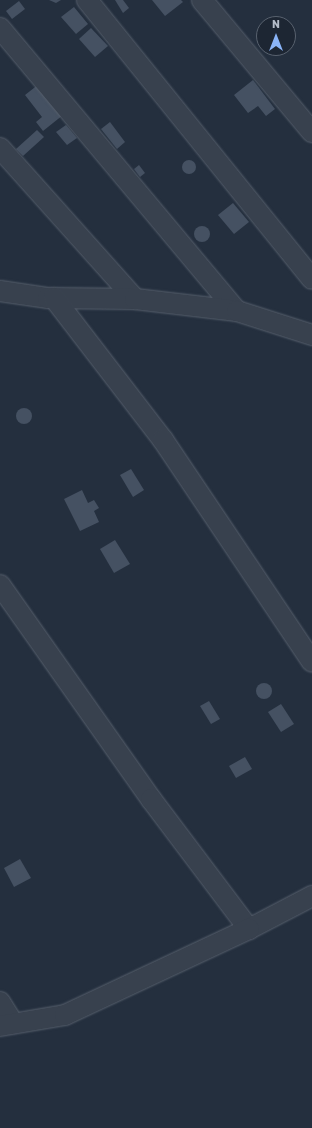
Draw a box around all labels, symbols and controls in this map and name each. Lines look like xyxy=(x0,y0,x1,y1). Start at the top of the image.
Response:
north arrow xyxy=(256,16,296,56)
text: N xyxy=(272,18,280,31)

